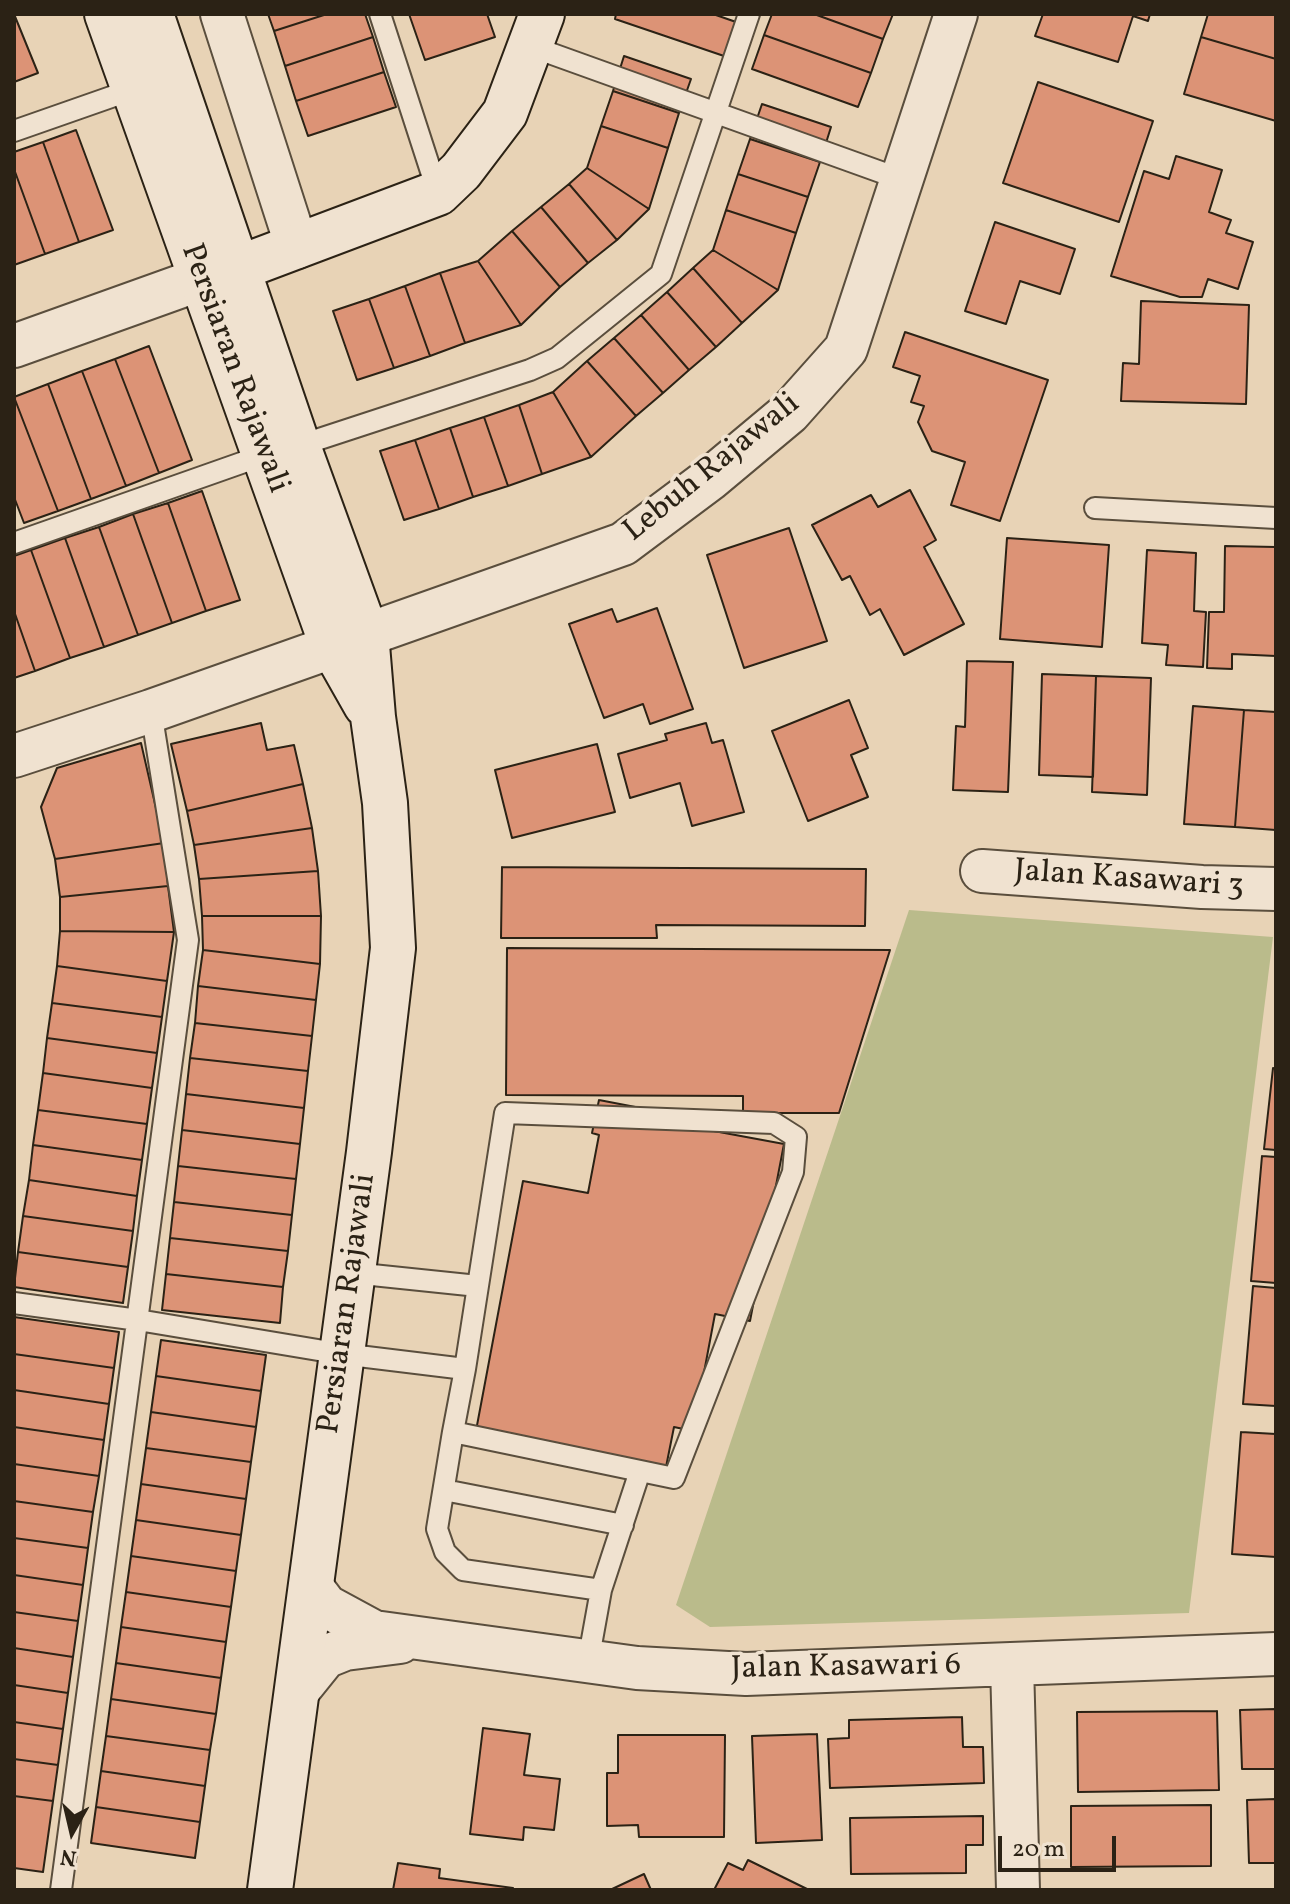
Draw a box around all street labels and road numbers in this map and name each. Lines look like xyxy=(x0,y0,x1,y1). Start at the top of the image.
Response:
street label: Persiaran Rajawali xyxy=(170,239,296,499)
street label: Lebuh Rajawali xyxy=(617,386,809,552)
street label: Jalan Kasawari 3 xyxy=(1013,854,1245,908)
street label: Persiaran Rajawali xyxy=(312,1171,386,1437)
street label: Jalan Kasawari 6 xyxy=(731,1648,961,1690)

